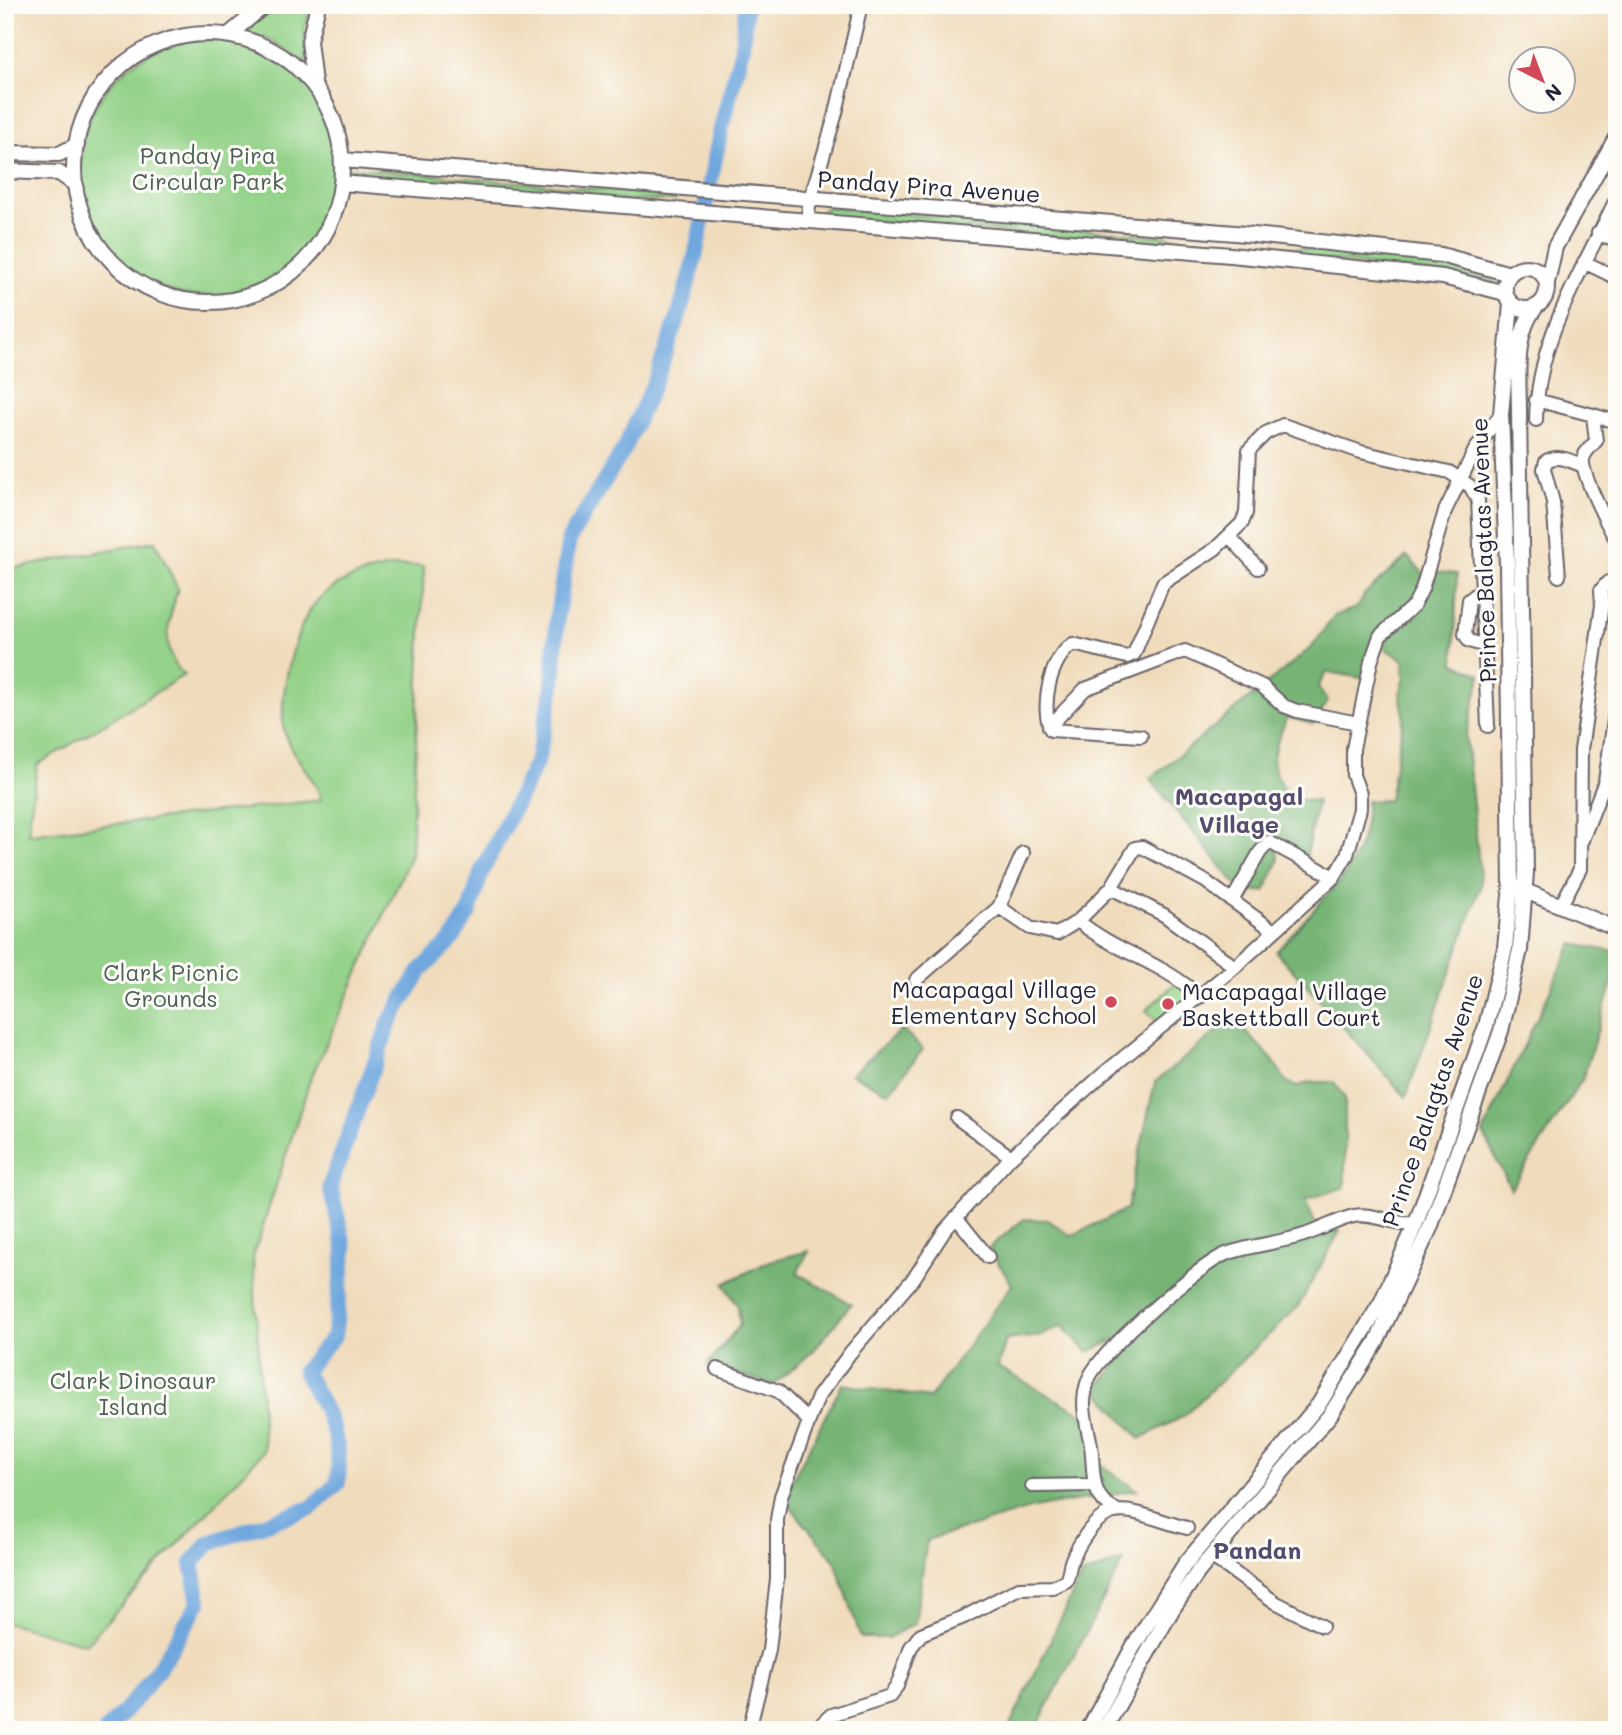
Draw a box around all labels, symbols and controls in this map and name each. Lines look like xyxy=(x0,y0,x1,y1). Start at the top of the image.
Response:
north arrow xyxy=(1506,46,1576,116)
text: N xyxy=(1540,79,1567,107)
park label: Panday Pira Circular Park xyxy=(132,140,284,196)
street label: Panday Pira Avenue xyxy=(817,163,1041,209)
street label: Prince Balagtas Avenue xyxy=(1463,417,1503,683)
district label: Macapagal Village xyxy=(1175,780,1303,839)
park label: Clark Picnic Grounds xyxy=(103,957,239,1013)
street label: Prince Balagtas Avenue xyxy=(1375,970,1489,1230)
place label: Macapagal Village Elementary School xyxy=(891,974,1097,1030)
place label: Macapagal Village Baskettball Court xyxy=(1182,976,1387,1032)
marker: Macapagal Village Elementary School xyxy=(1103,994,1119,1010)
marker: Macapagal Village Baskettball Court xyxy=(1160,996,1176,1012)
park label: Clark Dinosaur Island xyxy=(50,1365,216,1421)
district label: Pandan xyxy=(1213,1534,1301,1565)

